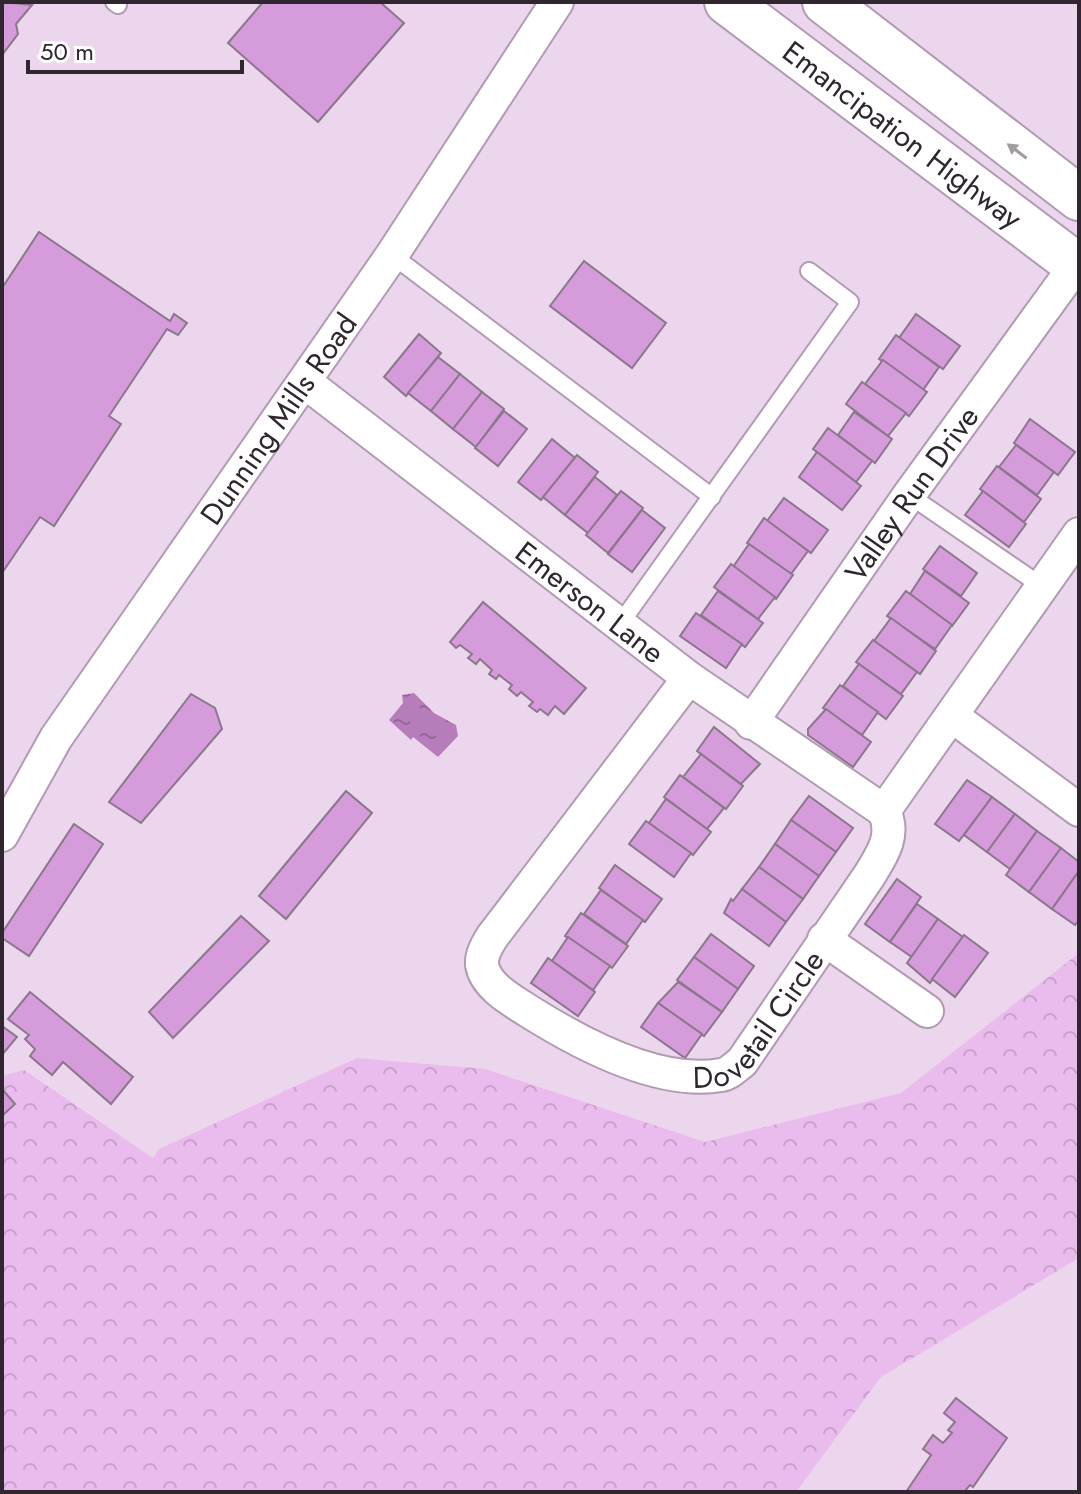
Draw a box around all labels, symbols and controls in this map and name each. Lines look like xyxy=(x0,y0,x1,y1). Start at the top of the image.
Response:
scale bar xyxy=(28,24,242,74)
street label: Emancipation Highway xyxy=(774,30,1032,239)
text: 50 m xyxy=(40,34,94,69)
one-way arrow xyxy=(1007,143,1027,159)
street label: Dunning Mills Road xyxy=(189,304,367,533)
street label: Valley Run Drive xyxy=(834,397,989,590)
street label: Emerson Lane xyxy=(506,530,674,673)
street label: Dovetail Circle xyxy=(692,941,834,1098)

